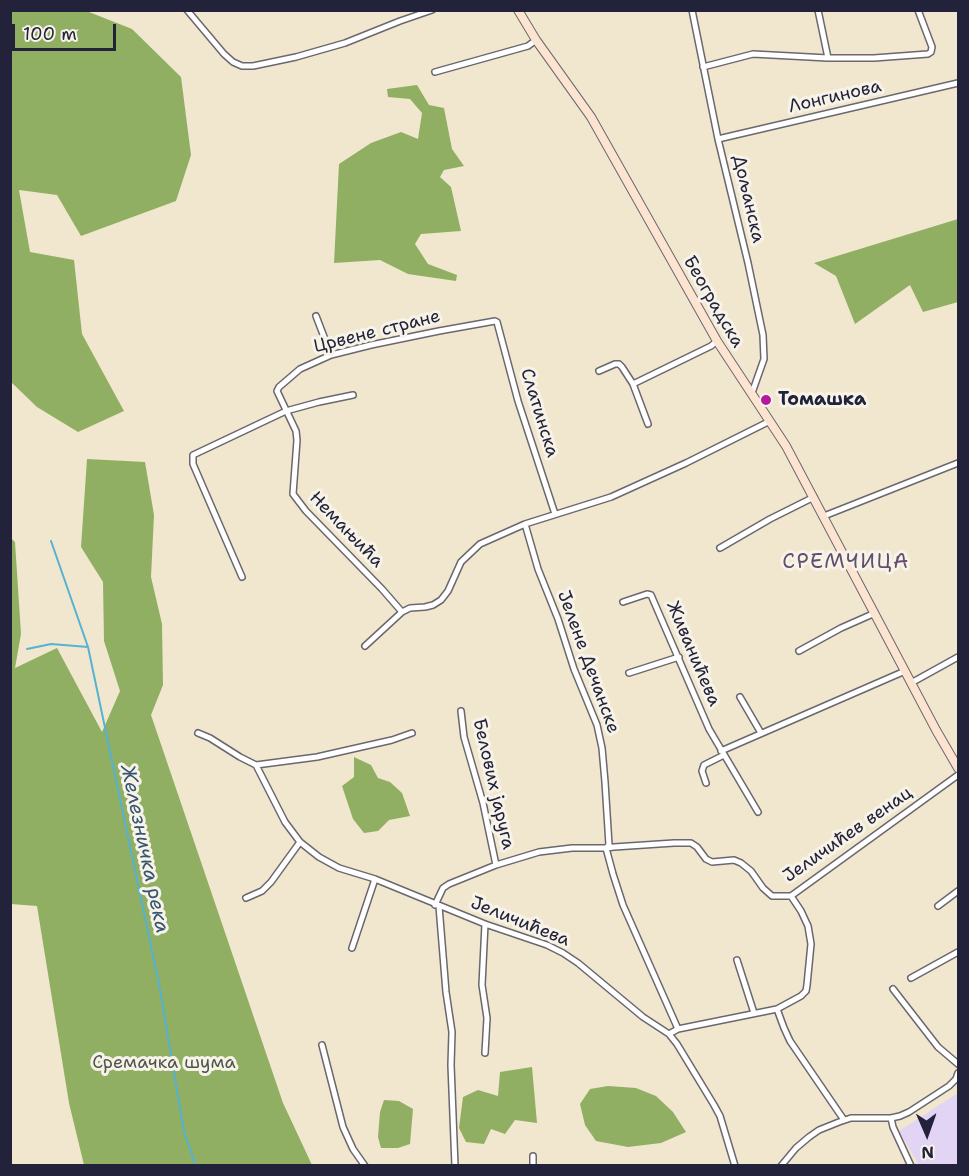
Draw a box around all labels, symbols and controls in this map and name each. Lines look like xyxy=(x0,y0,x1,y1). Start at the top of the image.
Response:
scale bar xyxy=(15,12,118,50)
text: 100 m xyxy=(23,22,77,46)
street label: Лонгинова xyxy=(786,76,884,118)
street label: Дољанска xyxy=(727,153,769,245)
street label: Београдска xyxy=(678,252,748,352)
street label: Црвене стране xyxy=(311,306,443,358)
street label: Слатинска xyxy=(515,366,563,460)
place label: Томашка xyxy=(778,389,866,411)
marker: Томашка xyxy=(759,393,773,407)
street label: Немањића xyxy=(304,487,388,573)
district label: СРЕМЧИЦА xyxy=(782,550,910,576)
street label: Јелене Дечанске xyxy=(552,588,624,736)
street label: Живанићева xyxy=(661,598,725,710)
street label: Белових јаруга xyxy=(467,716,519,852)
water label: Железничка река xyxy=(114,763,174,935)
street label: Јеличићев венац xyxy=(779,782,917,888)
street label: Јеличићева xyxy=(467,892,573,952)
park label: Сремачка шума xyxy=(92,1052,236,1074)
north arrow xyxy=(897,1104,957,1164)
text: N xyxy=(921,1142,934,1163)

